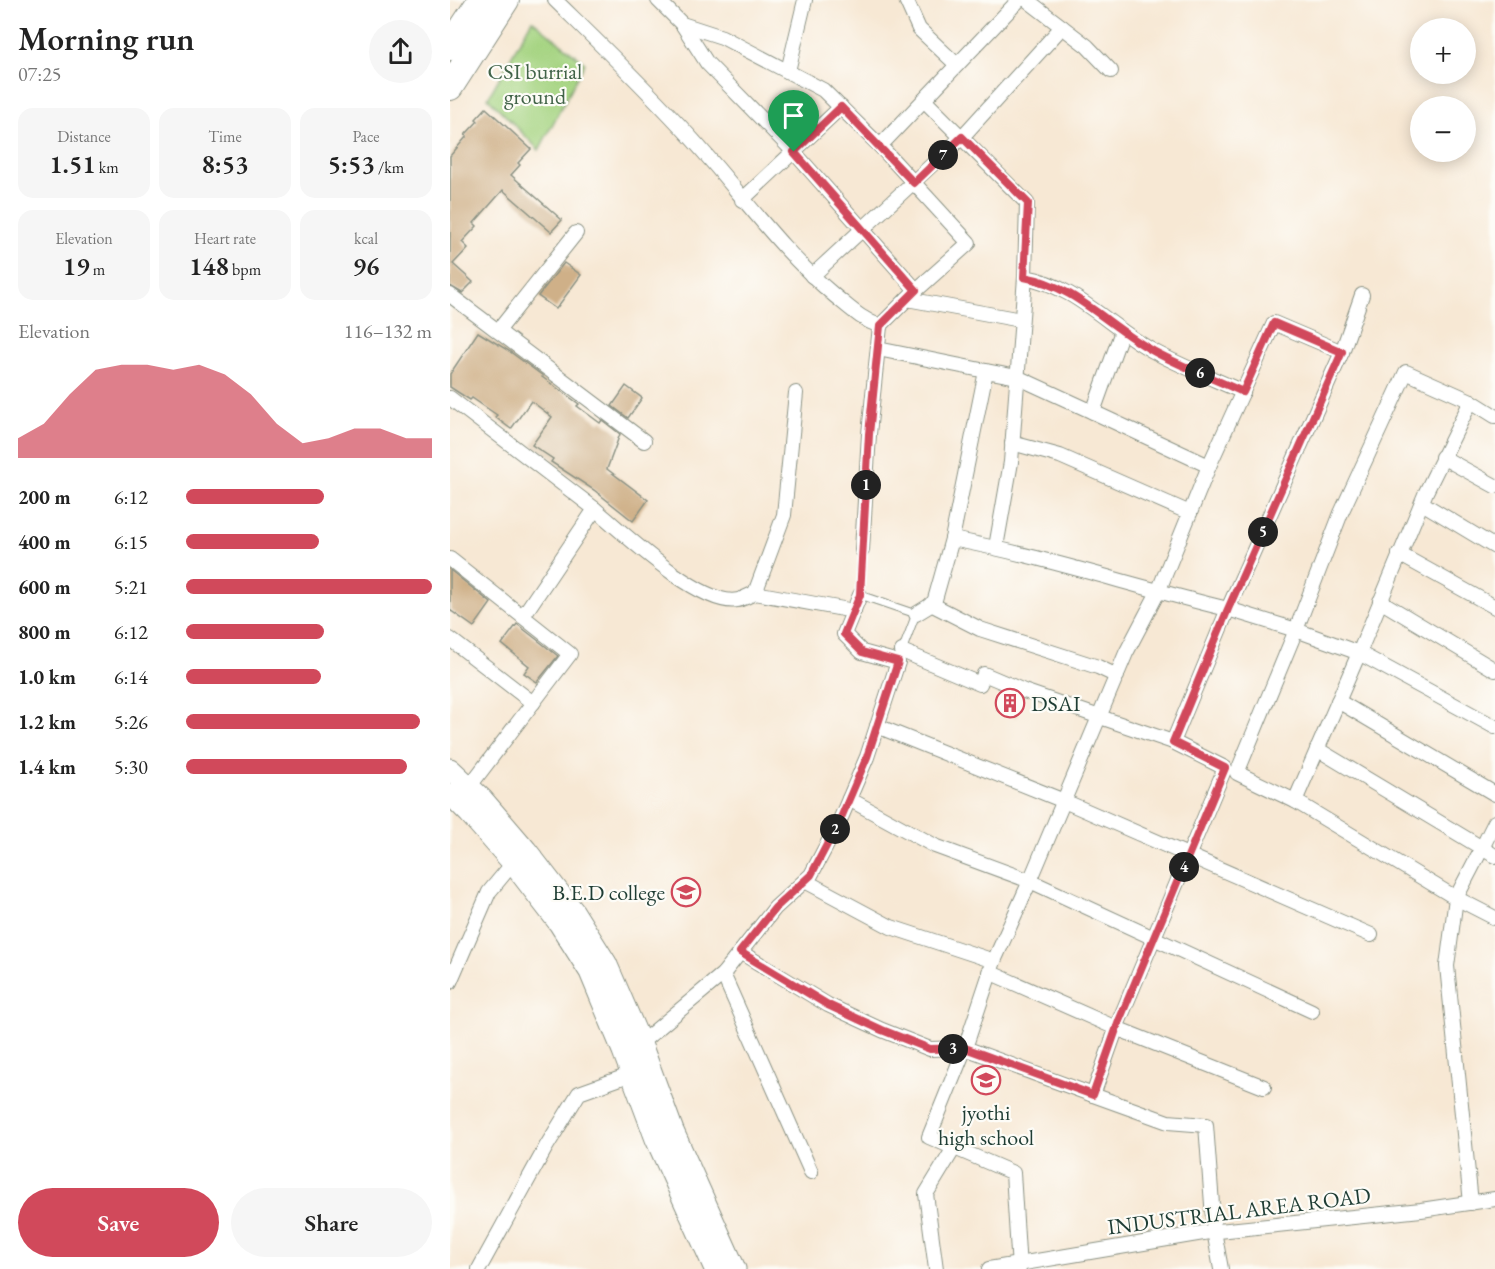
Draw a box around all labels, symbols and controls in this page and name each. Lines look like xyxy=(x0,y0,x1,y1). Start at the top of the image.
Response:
text: Morning run xyxy=(18,17,195,60)
map controls xyxy=(1410,18,1476,162)
button: + xyxy=(1410,18,1476,84)
button: share xyxy=(369,20,432,83)
park label: CSI burrial ground xyxy=(488,57,582,111)
text: 07:25 xyxy=(18,61,61,87)
pin xyxy=(768,90,819,152)
button: − xyxy=(1410,96,1476,162)
icon: arrive xyxy=(777,99,810,132)
text: Distance xyxy=(57,126,111,147)
text: Time xyxy=(208,126,242,147)
text: Pace xyxy=(353,126,379,147)
pin: 7 xyxy=(928,140,958,170)
text: 7 xyxy=(939,144,947,165)
text: 1.51 xyxy=(49,147,96,181)
text: 8:53 xyxy=(201,147,249,181)
text: 5:53 xyxy=(328,147,375,181)
text: km xyxy=(96,157,119,178)
text: /km xyxy=(375,157,404,178)
text: Elevation xyxy=(55,228,113,249)
text: Heart rate xyxy=(194,228,256,249)
text: kcal xyxy=(354,228,378,249)
text: 19 xyxy=(63,249,90,283)
text: 148 xyxy=(189,249,229,283)
text: 96 xyxy=(353,249,379,283)
text: m xyxy=(90,259,105,280)
text: bpm xyxy=(229,259,261,280)
text: Elevation xyxy=(18,318,90,344)
text: 116–132 m xyxy=(344,318,432,344)
pin: 6 xyxy=(1185,358,1215,388)
text: 6 xyxy=(1196,362,1204,383)
pin: 1 xyxy=(851,470,881,500)
text: 1 xyxy=(862,474,870,495)
text: 200 m xyxy=(18,484,71,510)
text: 6:12 xyxy=(114,484,148,510)
pin: 5 xyxy=(1248,517,1278,547)
text: 5 xyxy=(1259,521,1267,542)
text: 400 m xyxy=(18,529,71,555)
text: 6:15 xyxy=(114,529,148,555)
text: 600 m xyxy=(18,574,71,600)
text: 5:21 xyxy=(114,574,148,600)
text: 800 m xyxy=(18,619,71,645)
text: 6:12 xyxy=(114,619,148,645)
text: 1.0 km xyxy=(18,664,76,690)
text: 6:14 xyxy=(114,664,148,690)
building icon: DSAI xyxy=(994,687,1026,719)
place label: DSAI xyxy=(1031,689,1081,718)
text: 1.2 km xyxy=(18,709,76,735)
text: 5:26 xyxy=(114,709,148,735)
text: 1.4 km xyxy=(18,754,76,780)
text: 5:30 xyxy=(114,754,148,780)
pin: 2 xyxy=(820,814,850,844)
text: 2 xyxy=(831,818,839,839)
pin: 4 xyxy=(1169,852,1199,882)
text: 4 xyxy=(1180,856,1188,877)
school or university icon: B.E.D college xyxy=(670,876,702,908)
place label: B.E.D college xyxy=(552,878,665,907)
pin: 3 xyxy=(938,1034,968,1064)
text: 3 xyxy=(949,1038,957,1059)
school or university icon: jyothi high school xyxy=(970,1064,1002,1096)
place label: jyothi high school xyxy=(938,1098,1034,1152)
street label: INDUSTRIAL AREA ROAD xyxy=(1106,1180,1372,1242)
button: Save xyxy=(18,1188,219,1257)
button: Share xyxy=(231,1188,432,1257)

